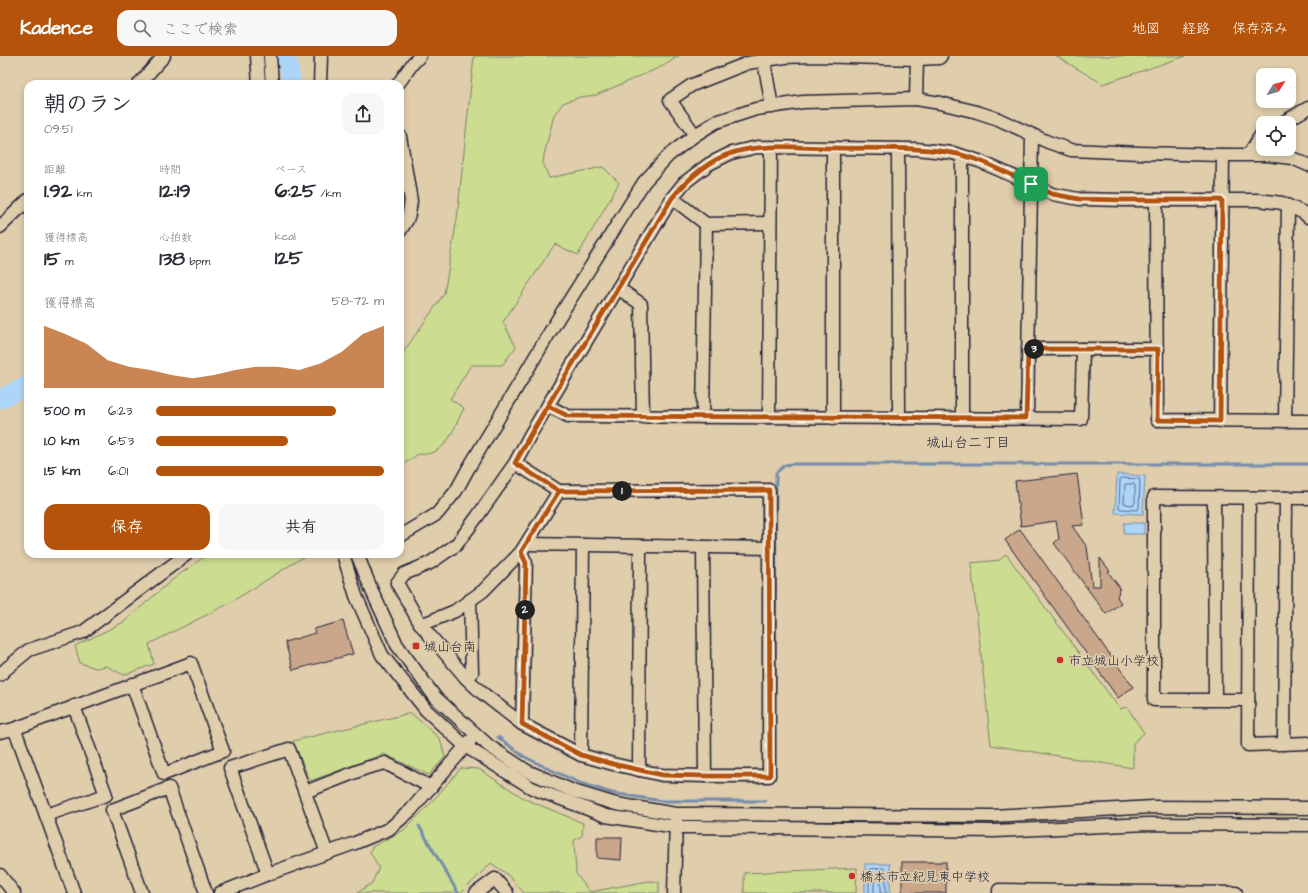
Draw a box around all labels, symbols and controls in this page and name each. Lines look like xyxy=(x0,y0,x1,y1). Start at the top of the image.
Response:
search box xyxy=(117,10,397,46)
text: Kadence xyxy=(20,15,93,42)
icon: search xyxy=(131,17,153,39)
text: ここで検索 xyxy=(163,19,238,40)
text: 地図 xyxy=(1132,19,1160,39)
text: 経路 xyxy=(1182,19,1210,39)
text: 保存済み xyxy=(1232,19,1288,39)
north arrow xyxy=(1256,68,1296,108)
map controls xyxy=(1256,68,1296,156)
text: 朝のラン xyxy=(44,89,132,120)
button: share xyxy=(342,93,384,135)
button: locate xyxy=(1256,116,1296,156)
text: 09:51 xyxy=(44,120,73,138)
text: 距離 xyxy=(44,162,66,177)
text: 時間 xyxy=(159,162,181,177)
text: ペース xyxy=(275,162,307,177)
pin xyxy=(1014,167,1048,201)
icon: arrive xyxy=(1020,173,1042,195)
text: 1.92 xyxy=(44,177,72,205)
text: 12:19 xyxy=(159,177,191,205)
text: 6:25 xyxy=(275,177,316,205)
text: km xyxy=(72,186,92,201)
text: /km xyxy=(316,186,341,201)
text: kcal xyxy=(275,229,296,244)
text: 獲得標高 xyxy=(44,230,88,245)
text: 心拍数 xyxy=(159,230,192,245)
text: 125 xyxy=(275,244,303,272)
text: 15 xyxy=(44,245,61,273)
text: 138 xyxy=(159,245,185,273)
text: m xyxy=(61,254,74,269)
text: bpm xyxy=(185,254,210,269)
text: 58–72 m xyxy=(332,292,384,310)
text: 獲得標高 xyxy=(44,294,96,312)
pin: 3 xyxy=(1024,339,1044,359)
text: 3 xyxy=(1031,341,1037,356)
text: 500 m xyxy=(44,402,85,420)
text: 6:23 xyxy=(108,402,132,420)
text: 1.0 km xyxy=(44,432,79,450)
text: 6:53 xyxy=(108,432,134,450)
district label: 城山台二丁目 xyxy=(926,433,1010,453)
text: 1.5 km xyxy=(44,462,80,480)
text: 6:01 xyxy=(108,462,128,480)
pin: 1 xyxy=(612,481,632,501)
text: 1 xyxy=(621,483,623,498)
button: 保存 xyxy=(44,504,210,550)
button: 共有 xyxy=(218,504,384,550)
pin: 2 xyxy=(515,600,535,620)
text: 2 xyxy=(522,602,528,617)
place label: 城山台南 xyxy=(424,638,476,656)
marker: 城山台南 xyxy=(411,641,421,651)
place label: 市立城山小学校 xyxy=(1068,652,1159,670)
marker: 市立城山小学校 xyxy=(1055,655,1065,665)
place label: 橋本市立紀見東中学校 xyxy=(860,868,990,886)
marker: 橋本市立紀見東中学校 xyxy=(847,871,857,881)

